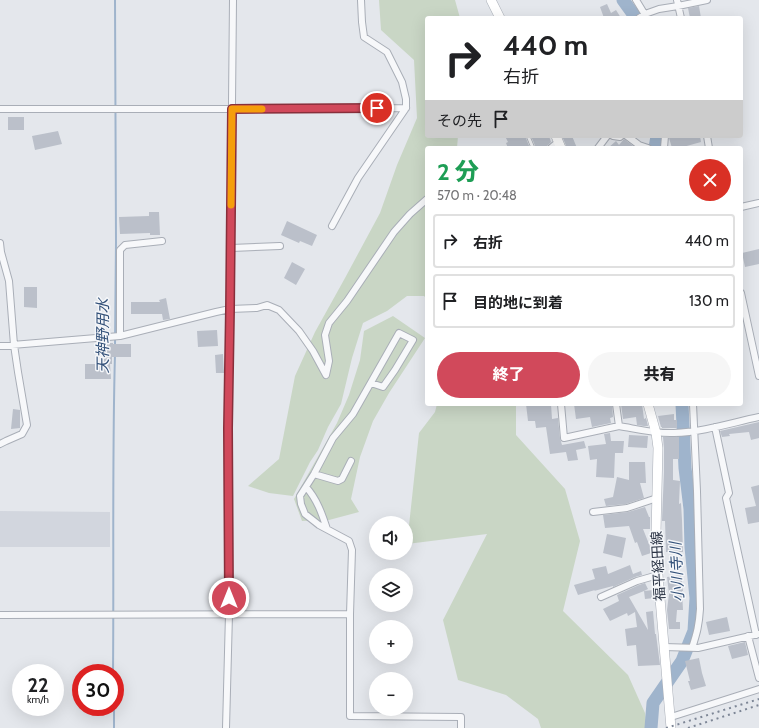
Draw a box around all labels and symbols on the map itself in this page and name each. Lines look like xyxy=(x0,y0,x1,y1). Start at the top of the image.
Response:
pin xyxy=(360,91,394,125)
water label: 天神野用水 xyxy=(94,297,112,374)
street label: 福平経田線 xyxy=(647,531,669,601)
water label: 小川寺川 xyxy=(666,540,688,602)
position arrow xyxy=(208,577,250,619)
speed limit sign: 30 xyxy=(72,664,124,716)

